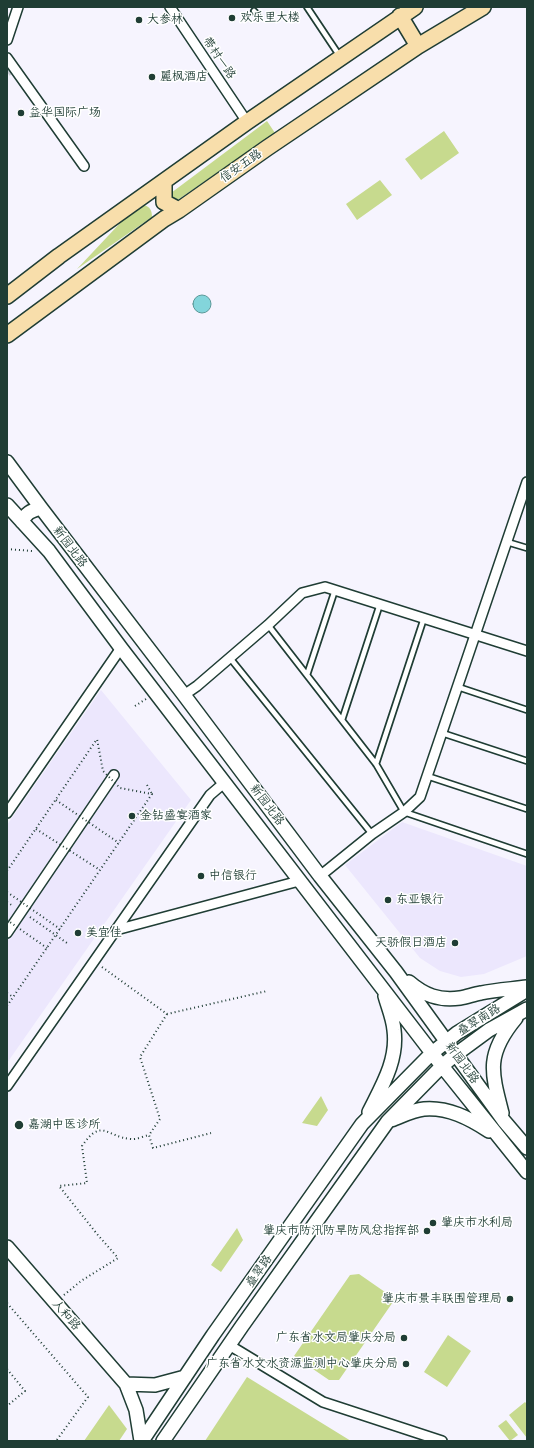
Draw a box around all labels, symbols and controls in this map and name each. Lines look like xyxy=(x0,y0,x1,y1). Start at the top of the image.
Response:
place label: 欢乐里大楼 xyxy=(240,11,300,25)
place label: 大参林 xyxy=(147,13,183,27)
marker: 欢乐里大楼 xyxy=(227,13,237,23)
marker: 大参林 xyxy=(134,15,144,25)
street label: 带村一路 xyxy=(200,34,238,82)
place label: 麗枫酒店 xyxy=(160,70,208,84)
marker: 麗枫酒店 xyxy=(147,72,157,82)
place label: 益华国际广场 xyxy=(29,106,101,120)
marker: 益华国际广场 xyxy=(16,108,26,118)
street label: 信安五路 xyxy=(217,146,265,186)
street label: 新园北路 xyxy=(50,523,90,571)
street label: 新园北路 xyxy=(247,781,287,829)
place label: 金钻盛宴酒家 xyxy=(140,809,212,823)
marker: 金钻盛宴酒家 xyxy=(127,811,137,821)
place label: 中信银行 xyxy=(209,869,257,883)
marker: 中信银行 xyxy=(196,871,206,881)
place label: 东亚银行 xyxy=(396,893,444,907)
marker: 东亚银行 xyxy=(383,895,393,905)
place label: 美宜佳 xyxy=(86,926,122,940)
marker: 美宜佳 xyxy=(73,928,83,938)
place label: 天骄假日酒店 xyxy=(375,936,447,950)
marker: 天骄假日酒店 xyxy=(450,938,460,948)
street label: 叠翠南路 xyxy=(455,1001,503,1039)
street label: 新园北路 xyxy=(442,1039,482,1087)
place label: 嘉湖中医诊所 xyxy=(28,1118,100,1132)
marker: 嘉湖中医诊所 xyxy=(13,1119,25,1131)
place label: 肇庆市水利局 xyxy=(441,1216,513,1230)
marker: 肇庆市水利局 xyxy=(428,1218,438,1228)
place label: 肇庆市防汛防旱防风总指挥部 xyxy=(263,1224,419,1238)
marker: 肇庆市防汛防旱防风总指挥部 xyxy=(422,1226,432,1236)
street label: 叠翠路 xyxy=(243,1252,275,1290)
place label: 肇庆市景丰联围管理局 xyxy=(382,1292,502,1306)
marker: 肇庆市景丰联围管理局 xyxy=(505,1294,515,1304)
street label: 人和路 xyxy=(49,1297,83,1333)
place label: 广东省水文局肇庆分局 xyxy=(276,1331,396,1345)
marker: 广东省水文局肇庆分局 xyxy=(399,1333,409,1343)
place label: 广东省水文水资源监测中心肇庆分局 xyxy=(206,1357,398,1371)
marker: 广东省水文水资源监测中心肇庆分局 xyxy=(401,1359,411,1369)

